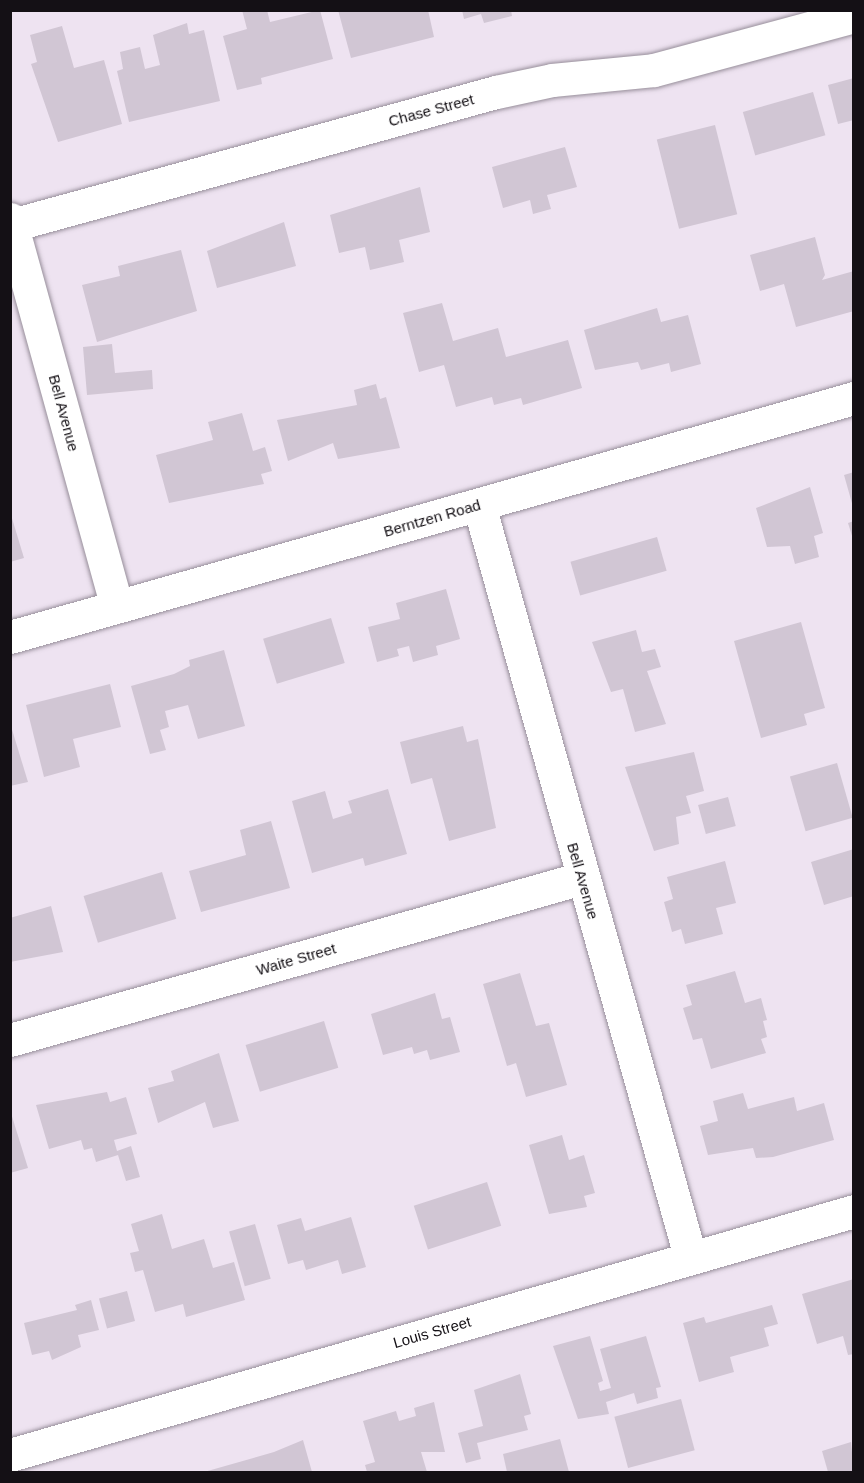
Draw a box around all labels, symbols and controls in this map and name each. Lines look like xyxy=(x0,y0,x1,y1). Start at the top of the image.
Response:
street label: Chase Street xyxy=(386,90,476,130)
street label: Bell Avenue xyxy=(45,372,83,454)
street label: Berntzen Road xyxy=(381,496,483,540)
street label: Bell Avenue xyxy=(563,840,603,922)
street label: Waite Street xyxy=(254,939,338,979)
street label: Louis Street xyxy=(391,1312,473,1352)

